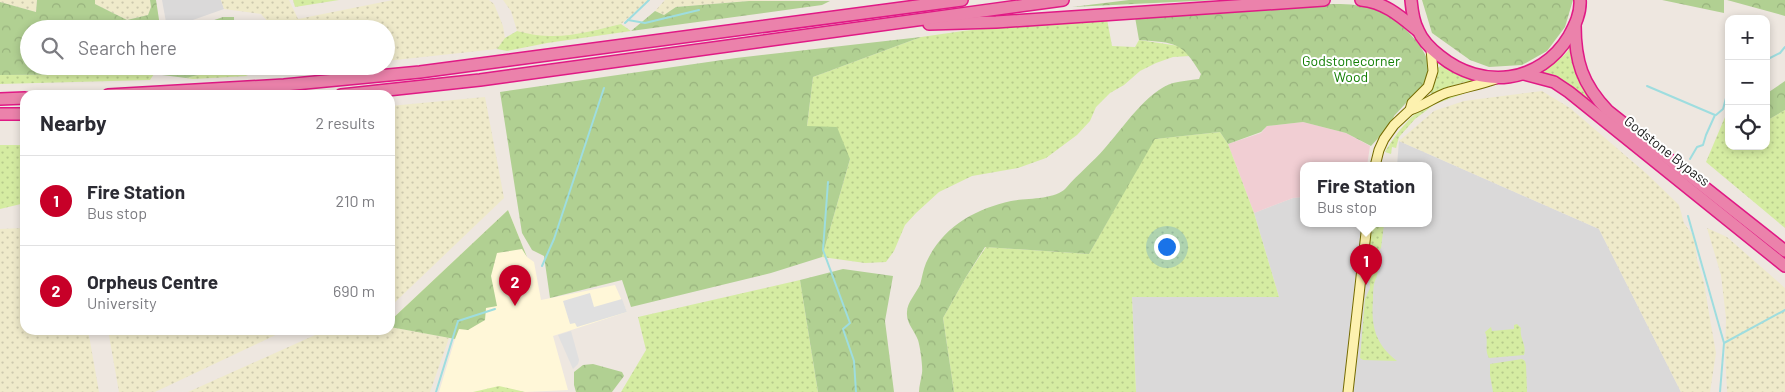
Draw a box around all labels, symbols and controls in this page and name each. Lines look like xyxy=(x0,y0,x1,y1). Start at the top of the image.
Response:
map controls xyxy=(1725,15,1770,150)
button: + xyxy=(1725,15,1770,60)
search box xyxy=(20,20,395,75)
icon: search xyxy=(38,34,66,62)
text: Search here xyxy=(78,36,177,59)
park label: Godstonecorner Wood xyxy=(1302,52,1400,85)
button: − xyxy=(1725,60,1770,105)
button: locate xyxy=(1725,105,1770,150)
text: Nearby xyxy=(40,110,106,135)
street label: Godstone Bypass xyxy=(1621,112,1714,190)
text: 2 results xyxy=(316,113,375,132)
popup xyxy=(1300,162,1432,227)
text: Fire Station xyxy=(1317,174,1415,197)
text: Fire Station xyxy=(87,180,185,203)
text: 1 xyxy=(53,191,59,210)
text: 210 m xyxy=(336,191,375,210)
text: Bus stop xyxy=(1317,197,1377,216)
text: Bus stop xyxy=(87,203,147,222)
your location xyxy=(1154,234,1180,260)
pin: 1 xyxy=(1350,244,1382,285)
pin: 2 xyxy=(499,265,531,306)
text: Orpheus Centre xyxy=(87,270,218,293)
text: 2 xyxy=(52,281,60,300)
text: 690 m xyxy=(333,281,375,300)
text: University xyxy=(87,293,157,312)

